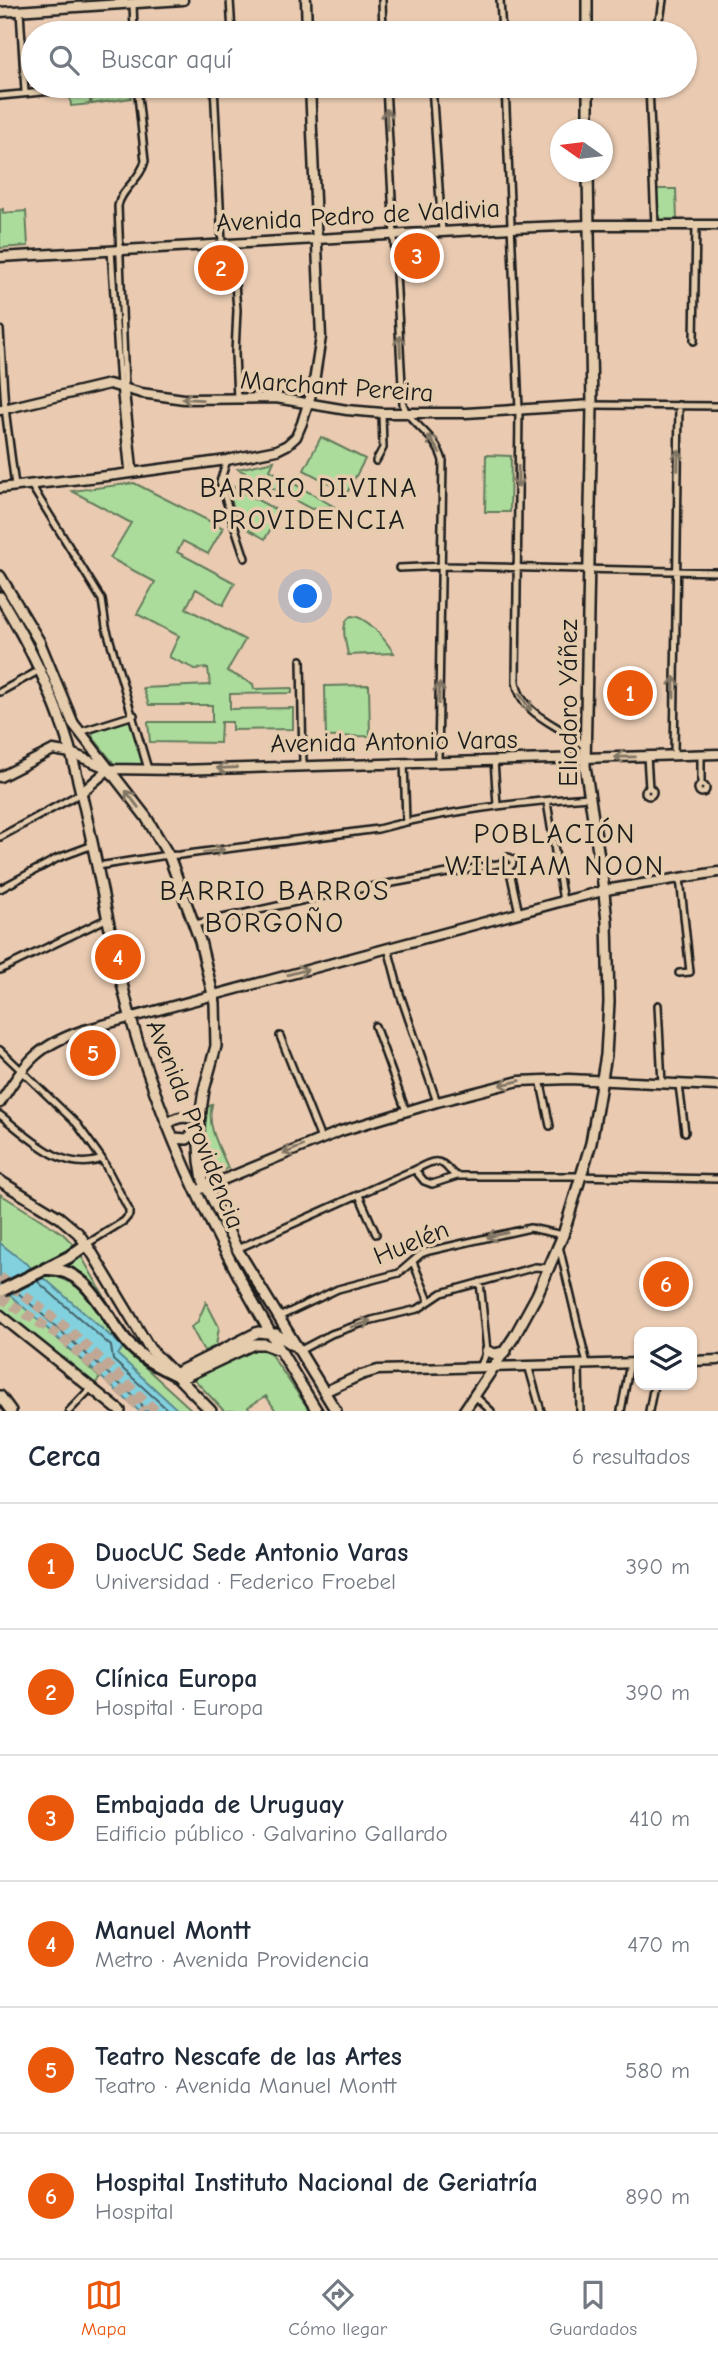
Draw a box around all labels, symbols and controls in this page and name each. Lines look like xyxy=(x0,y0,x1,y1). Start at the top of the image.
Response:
search box xyxy=(21,21,697,98)
icon: search xyxy=(45,41,83,79)
text: Buscar aquí xyxy=(101,45,232,75)
one-way arrow xyxy=(380,107,393,130)
north arrow xyxy=(550,119,613,182)
street label: Avenida Pedro de Valdivia xyxy=(215,194,501,238)
pin: 3 xyxy=(394,230,440,282)
pin: 2 xyxy=(198,242,244,294)
one-way arrow xyxy=(393,335,406,357)
street label: Marchant Pereira xyxy=(239,365,435,409)
one-way arrow xyxy=(181,392,204,405)
one-way arrow xyxy=(427,434,441,454)
one-way arrow xyxy=(671,448,685,471)
one-way arrow xyxy=(511,465,525,488)
district label: BARRIO DIVINA PROVIDENCIA xyxy=(200,472,418,536)
your location xyxy=(288,579,322,613)
street label: Eliodoro Yáñez xyxy=(554,619,584,787)
pin: 1 xyxy=(607,667,653,719)
one-way arrow xyxy=(667,676,681,699)
one-way arrow xyxy=(433,682,446,705)
one-way arrow xyxy=(518,692,532,711)
street label: Avenida Antonio Varas xyxy=(270,725,518,759)
one-way arrow xyxy=(614,750,637,764)
one-way arrow xyxy=(215,761,238,774)
one-way arrow xyxy=(125,790,139,809)
district label: POBLACIÓN WILLIAM NOON xyxy=(445,817,665,882)
one-way arrow xyxy=(202,845,225,858)
district label: BARRIO BARROS BORGOÑO xyxy=(160,875,391,939)
pin: 4 xyxy=(95,931,141,983)
one-way arrow xyxy=(286,965,309,978)
street label: Avenida Providencia xyxy=(140,1016,251,1233)
pin: 5 xyxy=(70,1027,116,1079)
one-way arrow xyxy=(499,1077,522,1091)
one-way arrow xyxy=(283,1144,304,1157)
street label: Huelén xyxy=(369,1214,453,1271)
one-way arrow xyxy=(486,1230,508,1243)
pin: 6 xyxy=(643,1258,689,1310)
one-way arrow xyxy=(350,1316,372,1329)
map controls xyxy=(634,1327,697,1390)
button: layers xyxy=(634,1327,697,1390)
text: Cerca xyxy=(28,1439,101,1474)
text: 6 resultados xyxy=(572,1443,690,1470)
text: DuocUC Sede Antonio Varas xyxy=(95,1538,408,1568)
text: 1 xyxy=(46,1553,56,1580)
text: 390 m xyxy=(625,1553,690,1580)
text: Universidad · Federico Froebel xyxy=(95,1568,396,1595)
text: Clínica Europa xyxy=(95,1664,257,1694)
text: 2 xyxy=(45,1679,57,1706)
text: 390 m xyxy=(625,1679,690,1706)
text: Hospital · Europa xyxy=(95,1694,263,1721)
text: Embajada de Uruguay xyxy=(95,1790,344,1820)
text: 3 xyxy=(45,1805,57,1832)
text: 410 m xyxy=(629,1805,690,1832)
text: Edificio público · Galvarino Gallardo xyxy=(95,1820,448,1847)
text: Manuel Montt xyxy=(95,1916,250,1946)
text: 4 xyxy=(46,1931,56,1958)
text: 470 m xyxy=(627,1931,690,1958)
text: Metro · Avenida Providencia xyxy=(95,1946,369,1973)
text: Teatro Nescafe de las Artes xyxy=(95,2042,402,2072)
text: 5 xyxy=(45,2057,57,2084)
text: 580 m xyxy=(625,2057,690,2084)
text: Teatro · Avenida Manuel Montt xyxy=(95,2072,396,2099)
text: Hospital Instituto Nacional de Geriatría xyxy=(95,2168,538,2198)
text: 6 xyxy=(45,2183,57,2210)
text: 890 m xyxy=(625,2183,690,2210)
text: Hospital xyxy=(95,2198,173,2225)
tab: Mapa xyxy=(81,2276,127,2340)
tab: Cómo llegar xyxy=(288,2276,387,2340)
tab: Guardados xyxy=(549,2276,637,2340)

